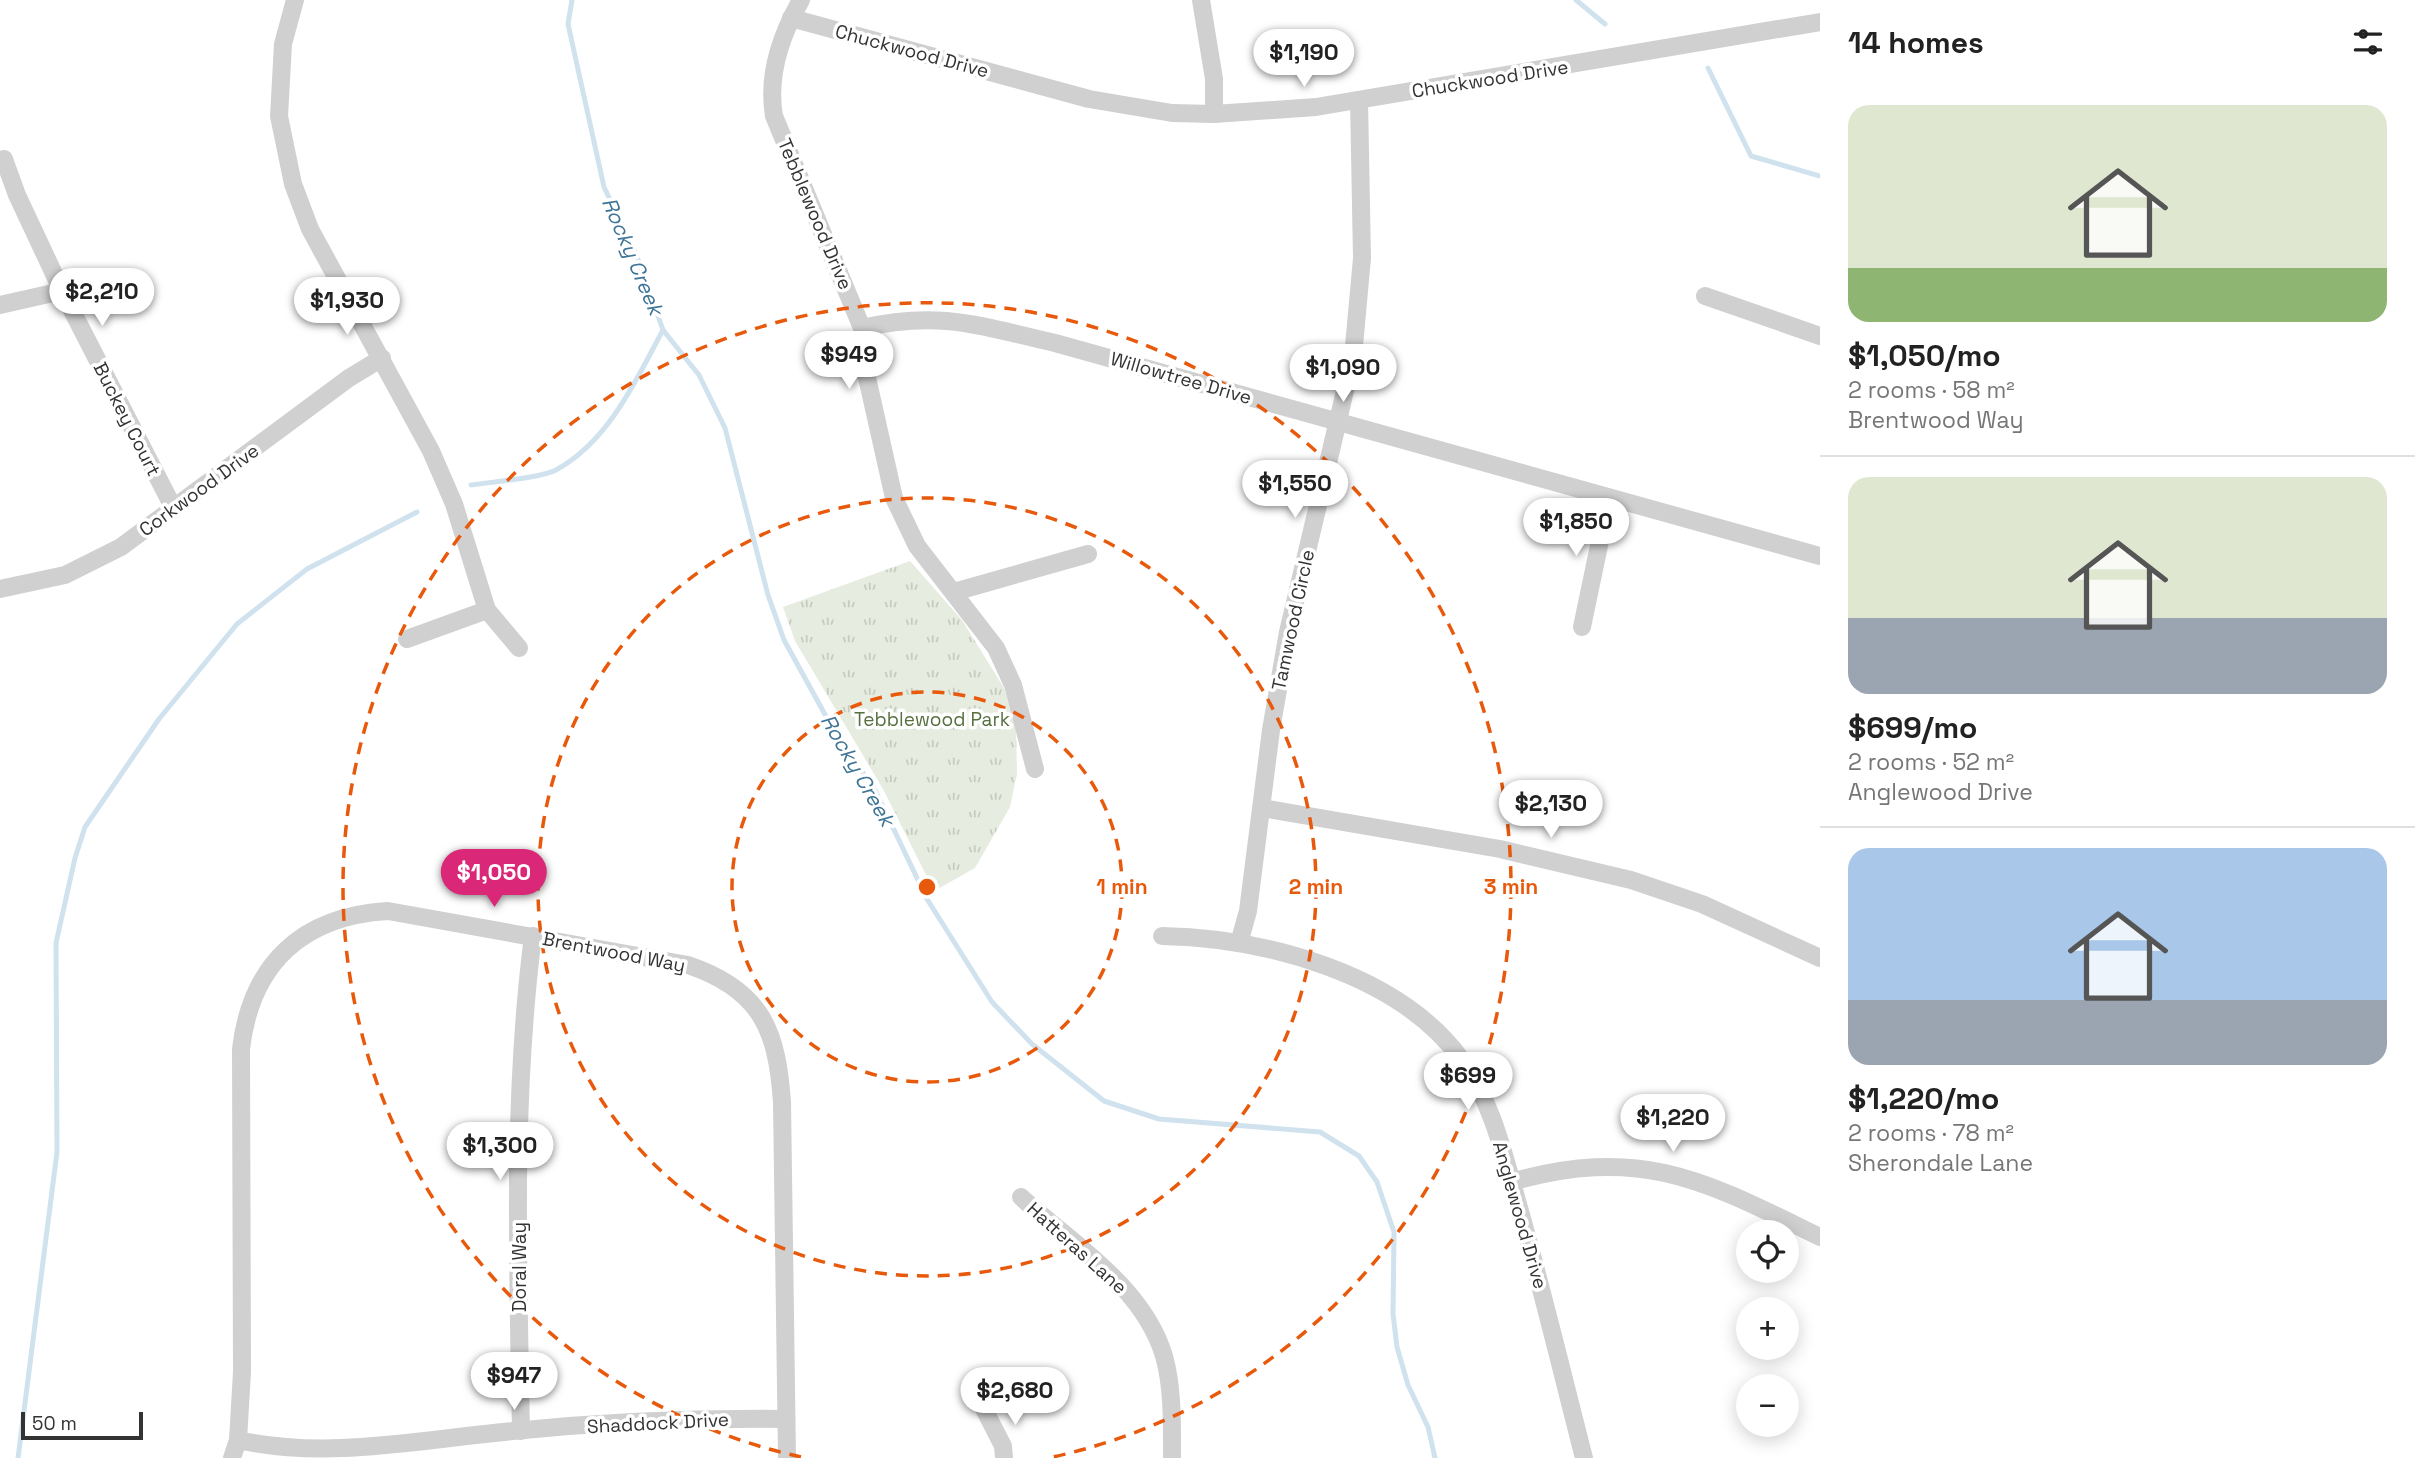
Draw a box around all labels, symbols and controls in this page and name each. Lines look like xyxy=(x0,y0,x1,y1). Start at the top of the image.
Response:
street label: Chuckwood Drive xyxy=(832,18,992,84)
text: 14 homes xyxy=(1848,23,1984,62)
icon: filters xyxy=(2349,23,2387,61)
pin: $1,190 xyxy=(1247,29,1361,89)
text: $1,190 xyxy=(1269,37,1339,67)
street label: Chuckwood Drive xyxy=(1410,54,1570,104)
street label: Tebblewood Drive xyxy=(772,135,858,293)
icon: home xyxy=(2055,150,2181,276)
water label: Rocky Creek xyxy=(596,193,671,322)
pin: $2,210 xyxy=(45,268,159,328)
text: $2,210 xyxy=(65,276,139,306)
pin: $1,930 xyxy=(290,278,404,337)
text: $1,930 xyxy=(310,285,384,315)
pin: $949 xyxy=(808,332,890,391)
text: $1,050/mo xyxy=(1848,336,2001,375)
text: $949 xyxy=(821,339,878,369)
pin: $1,090 xyxy=(1286,344,1400,404)
street label: Willowtree Drive xyxy=(1107,346,1255,410)
text: $1,090 xyxy=(1306,352,1380,382)
street label: Buckey Court xyxy=(88,358,166,480)
text: 2 rooms · 58 m² xyxy=(1848,375,2015,405)
text: Brentwood Way xyxy=(1848,405,2024,435)
street label: Corkwood Drive xyxy=(134,438,264,542)
pin: $1,550 xyxy=(1238,461,1352,520)
text: $1,550 xyxy=(1258,468,1332,498)
pin: $1,850 xyxy=(1519,498,1633,558)
text: $1,850 xyxy=(1539,506,1613,536)
icon: home xyxy=(2055,522,2181,648)
street label: Tamwood Circle xyxy=(1266,547,1320,693)
park label: Tebblewood Park xyxy=(854,707,1010,732)
text: $699/mo xyxy=(1848,708,1977,747)
water label: Rocky Creek xyxy=(815,709,902,833)
text: 2 rooms · 52 m² xyxy=(1848,747,2014,777)
text: Anglewood Drive xyxy=(1848,777,2033,807)
pin: $2,130 xyxy=(1494,780,1608,840)
text: $2,130 xyxy=(1515,788,1587,818)
pin: $1,050 xyxy=(437,850,551,909)
text: $1,050 xyxy=(457,857,531,887)
text: 1 min xyxy=(1096,873,1148,900)
text: 2 min xyxy=(1289,873,1343,900)
text: 3 min xyxy=(1484,873,1538,900)
centre of rings xyxy=(915,875,939,899)
icon: home xyxy=(2055,893,2181,1019)
street label: Brentwood Way xyxy=(540,926,688,978)
pin: $699 xyxy=(1427,1052,1509,1112)
text: $699 xyxy=(1440,1060,1496,1090)
text: $1,220/mo xyxy=(1848,1079,1999,1118)
pin: $1,220 xyxy=(1616,1094,1730,1154)
text: $1,220 xyxy=(1636,1102,1710,1132)
text: 2 rooms · 78 m² xyxy=(1848,1118,2014,1148)
pin: $1,300 xyxy=(443,1122,557,1182)
text: $1,300 xyxy=(463,1130,537,1160)
street label: Anglewood Drive xyxy=(1487,1138,1553,1292)
text: Sherondale Lane xyxy=(1848,1148,2033,1178)
street label: Hatteras Lane xyxy=(1022,1196,1132,1300)
map controls xyxy=(1736,1220,1799,1437)
button: locate xyxy=(1736,1220,1799,1283)
street label: Doral Way xyxy=(507,1222,532,1312)
button: + xyxy=(1736,1297,1799,1360)
pin: $947 xyxy=(473,1352,555,1412)
text: $947 xyxy=(487,1360,541,1390)
pin: $2,680 xyxy=(958,1368,1072,1427)
button: − xyxy=(1736,1374,1799,1437)
text: $2,680 xyxy=(976,1375,1054,1405)
street label: Shaddock Drive xyxy=(586,1407,730,1439)
scale bar xyxy=(21,1409,144,1441)
text: 50 m xyxy=(32,1411,77,1436)

